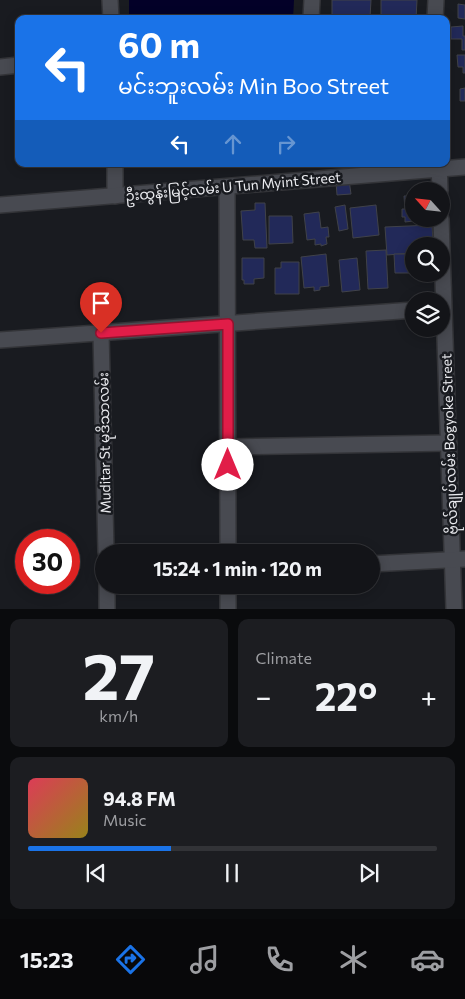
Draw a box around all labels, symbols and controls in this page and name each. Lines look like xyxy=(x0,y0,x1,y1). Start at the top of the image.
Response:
text: 60 m xyxy=(118,22,200,65)
icon: left xyxy=(35,35,100,100)
text: မင်းဘူးလမ်း Min Boo Street xyxy=(118,72,389,99)
icon: left xyxy=(166,130,194,158)
icon: ahead xyxy=(219,130,247,158)
icon: right xyxy=(272,130,300,158)
street label: ဦးထွန်းမြင့်လမ်း U Tun Myint Street xyxy=(124,167,342,208)
north arrow xyxy=(405,182,450,228)
map controls xyxy=(405,182,450,337)
button: search xyxy=(405,237,450,282)
pin xyxy=(80,282,122,333)
icon: arrive xyxy=(87,289,115,317)
button: layers xyxy=(405,292,450,337)
street label: ဗိုလ်ချုပ်လမ်း Bogyoke Street xyxy=(436,353,465,535)
street label: Muditar St မုဒိသာလမ်း xyxy=(93,372,118,514)
position arrow xyxy=(201,438,253,490)
speed limit sign: 30 xyxy=(15,529,80,594)
text: 15:24 · 1 min · 120 m xyxy=(153,557,322,580)
text: 27 xyxy=(83,634,155,713)
text: Climate xyxy=(256,648,312,667)
text: 22° xyxy=(315,672,377,719)
text: − xyxy=(256,679,271,713)
text: + xyxy=(421,679,437,713)
text: km/h xyxy=(99,706,138,725)
text: 94.8 FM xyxy=(103,787,176,810)
text: Music xyxy=(103,810,147,829)
icon: previous xyxy=(82,859,110,887)
icon: pause xyxy=(218,859,246,887)
icon: next xyxy=(355,859,383,887)
icon: directions xyxy=(113,942,148,977)
icon: music xyxy=(187,942,222,977)
icon: phone xyxy=(262,942,297,977)
icon: climate xyxy=(336,942,371,977)
icon: car xyxy=(410,942,445,977)
text: 15:23 xyxy=(20,946,74,973)

